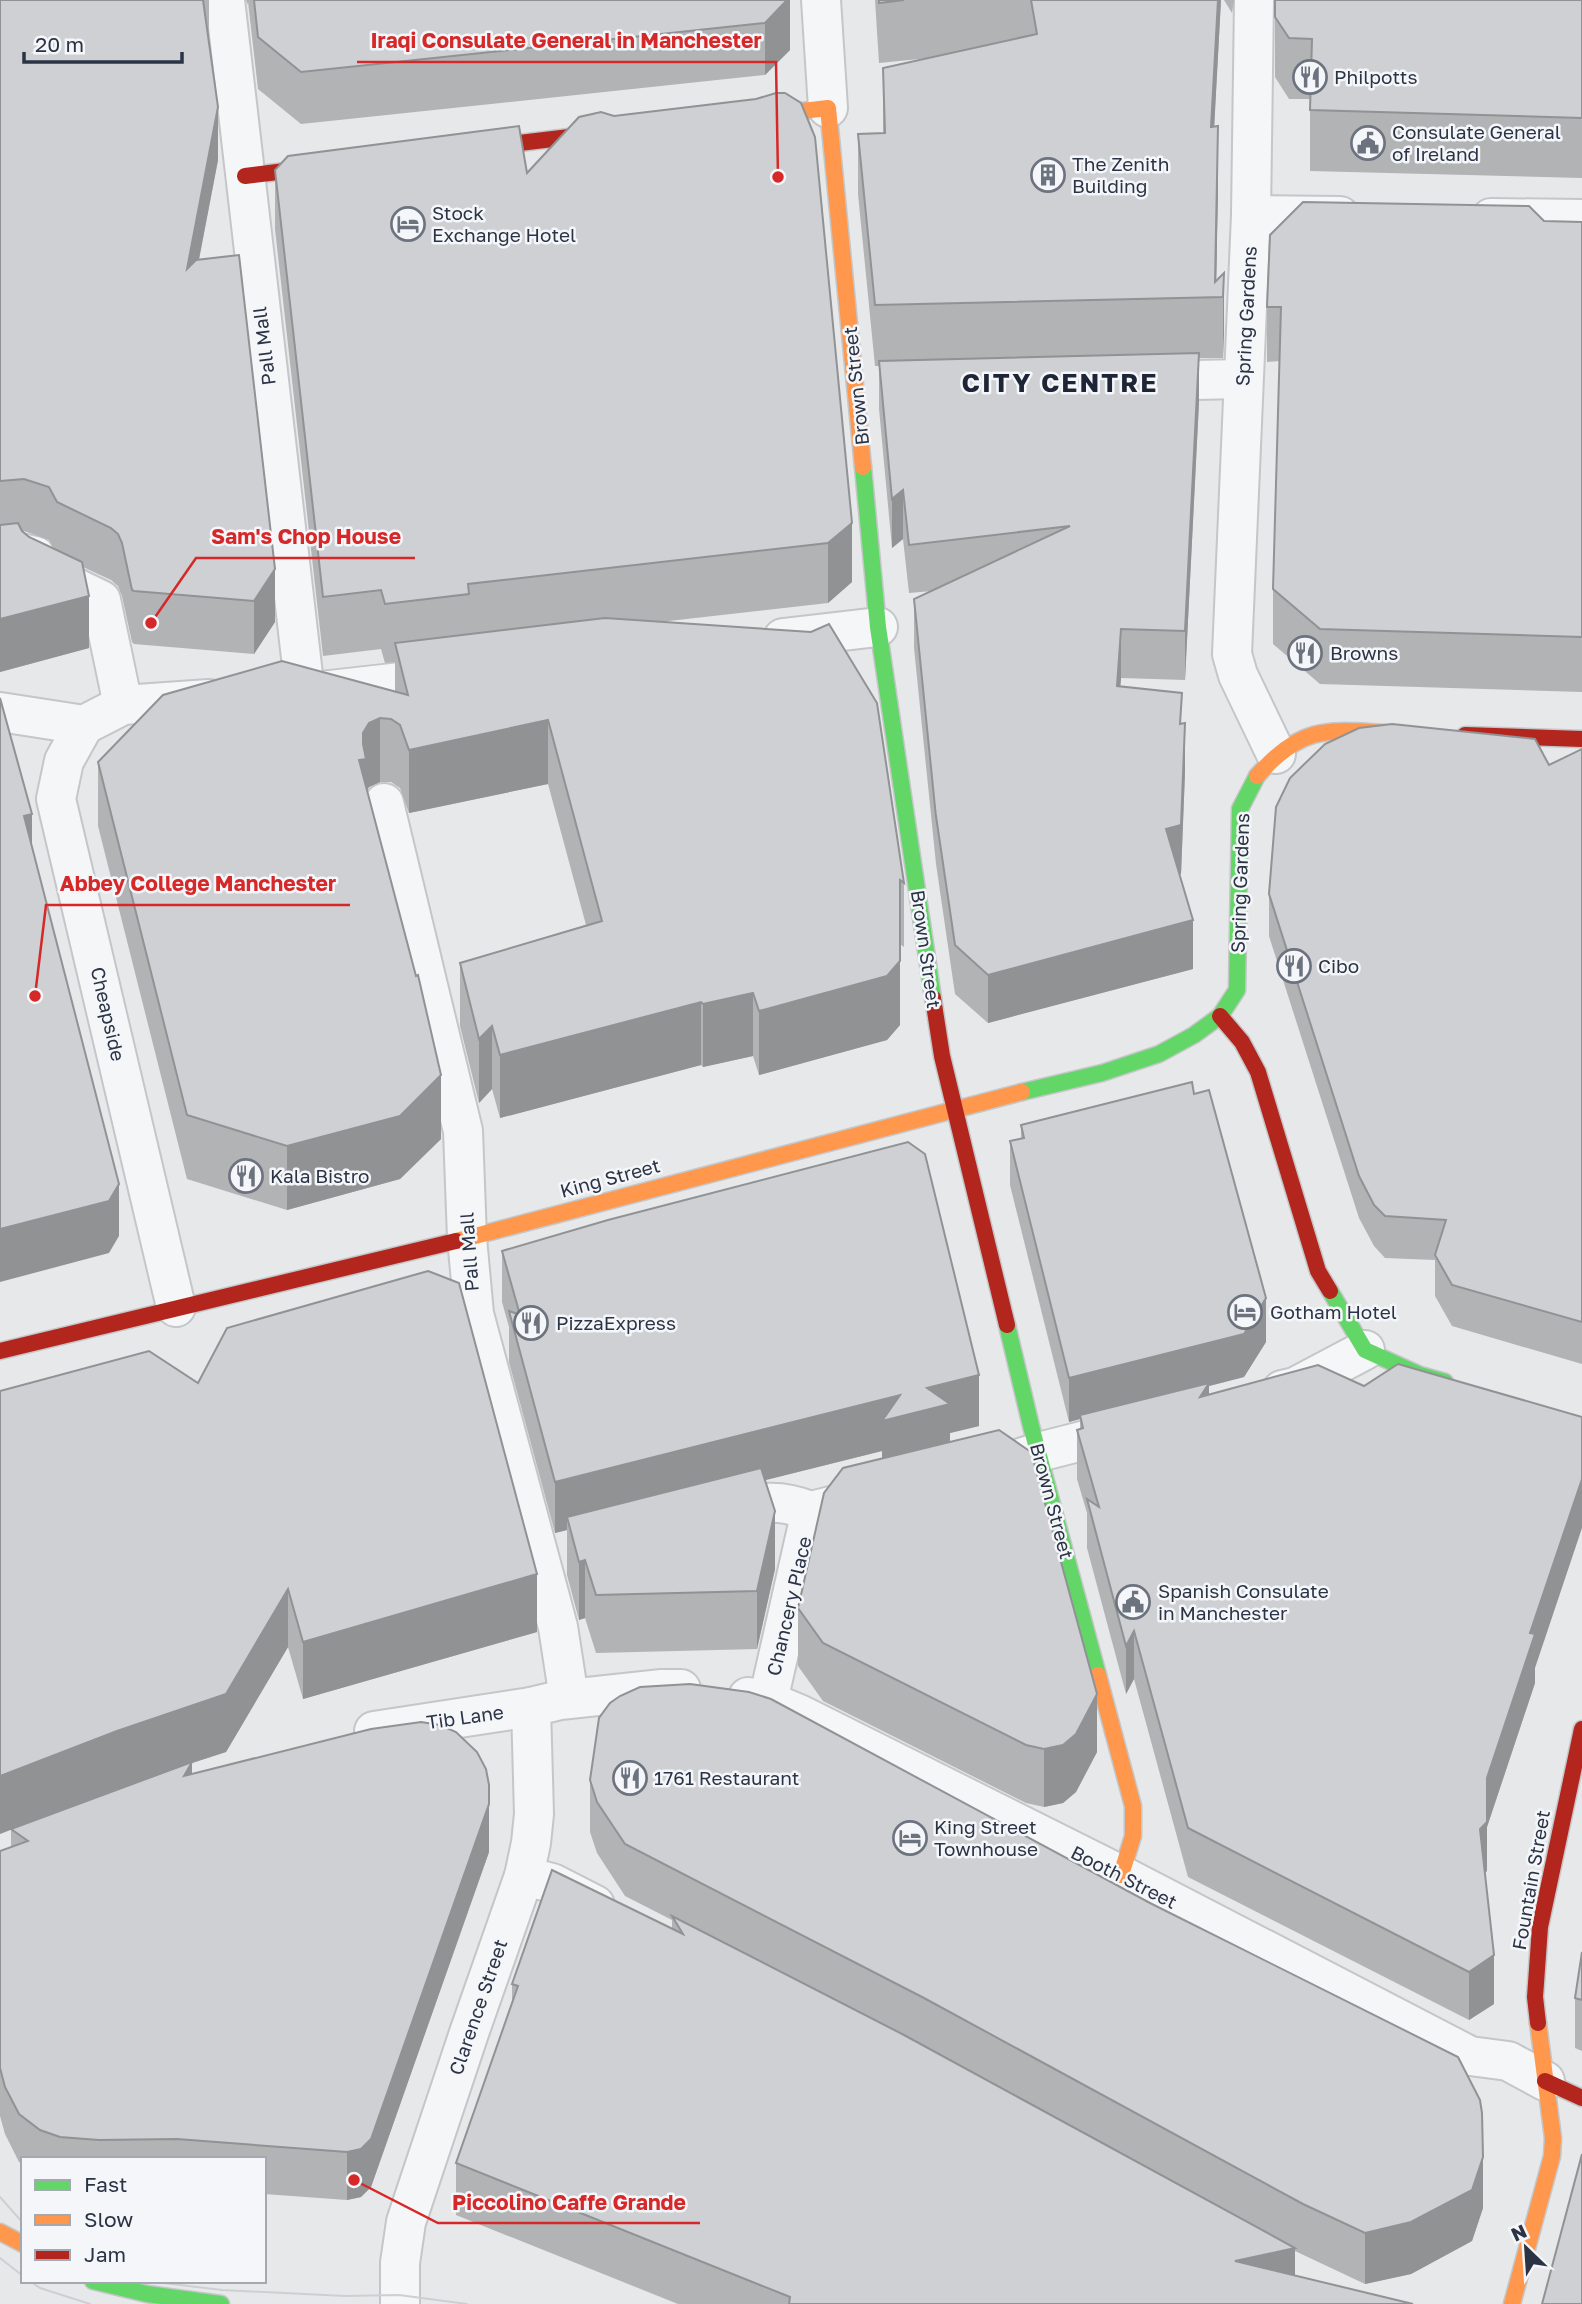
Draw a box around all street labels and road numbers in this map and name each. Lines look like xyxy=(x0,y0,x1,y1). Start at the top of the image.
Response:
street label: Spring Gardens xyxy=(1230,245,1261,387)
street label: Pall Mall xyxy=(247,305,280,387)
street label: Brown Street xyxy=(838,326,873,447)
street label: Spring Gardens xyxy=(1226,812,1253,953)
street label: Brown Street xyxy=(907,888,946,1010)
street label: Cheapside xyxy=(86,965,130,1063)
street label: King Street xyxy=(557,1153,662,1202)
street label: Pall Mall xyxy=(454,1212,483,1292)
street label: Brown Street xyxy=(1026,1440,1079,1561)
street label: Chancery Place xyxy=(761,1534,816,1678)
street label: Tib Lane xyxy=(425,1700,505,1733)
street label: Fountain Street xyxy=(1507,1808,1554,1952)
street label: Booth Street xyxy=(1067,1840,1181,1913)
street label: Clarence Street xyxy=(444,1936,512,2078)

